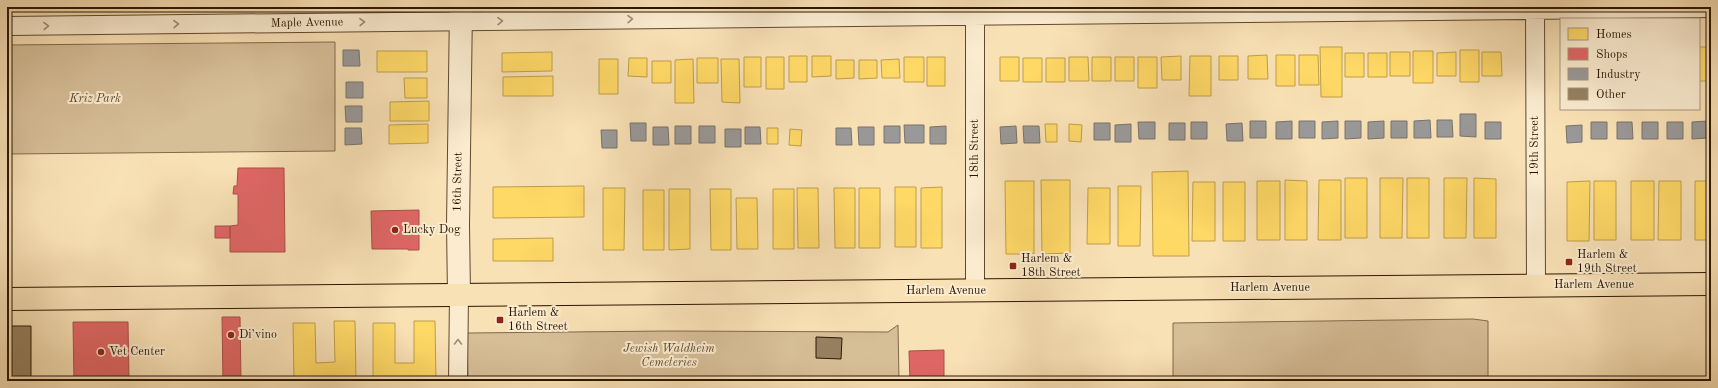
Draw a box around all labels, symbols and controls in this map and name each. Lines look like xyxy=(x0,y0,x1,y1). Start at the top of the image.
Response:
one-way arrow xyxy=(627,15,633,24)
street label: Maple Avenue xyxy=(271,16,344,30)
one-way arrow xyxy=(497,17,503,25)
one-way arrow xyxy=(359,18,365,26)
legend xyxy=(1560,18,1700,110)
one-way arrow xyxy=(173,20,179,28)
one-way arrow xyxy=(43,22,49,30)
text: Homes xyxy=(1596,29,1632,41)
text: Shops xyxy=(1596,49,1627,61)
text: Industry xyxy=(1596,69,1641,81)
text: Other xyxy=(1596,89,1626,101)
park label: Kriz Park xyxy=(68,93,121,105)
street label: 19th Street xyxy=(1529,116,1541,176)
street label: 18th Street xyxy=(969,119,981,179)
street label: 16th Street xyxy=(451,152,465,212)
place label: Lucky Dog xyxy=(403,224,461,236)
marker: Lucky Dog xyxy=(390,225,400,235)
place label: Harlem & 19th Street xyxy=(1577,249,1637,275)
place label: Harlem & 18th Street xyxy=(1021,253,1081,279)
marker: Harlem & 19th Street xyxy=(1564,257,1574,267)
marker: Harlem & 18th Street xyxy=(1008,261,1018,271)
street label: Harlem Avenue xyxy=(1554,279,1635,291)
street label: Harlem Avenue xyxy=(1230,282,1311,294)
street label: Harlem Avenue xyxy=(906,285,987,297)
place label: Harlem & 16th Street xyxy=(508,307,568,333)
marker: Harlem & 16th Street xyxy=(495,315,505,325)
place label: Di’vino xyxy=(239,329,277,341)
marker: Di’vino xyxy=(226,330,236,340)
one-way arrow xyxy=(454,339,462,345)
park label: Jewish Waldheim Cemeteries xyxy=(623,343,715,369)
place label: Vet Center xyxy=(109,346,165,358)
marker: Vet Center xyxy=(96,347,106,357)

